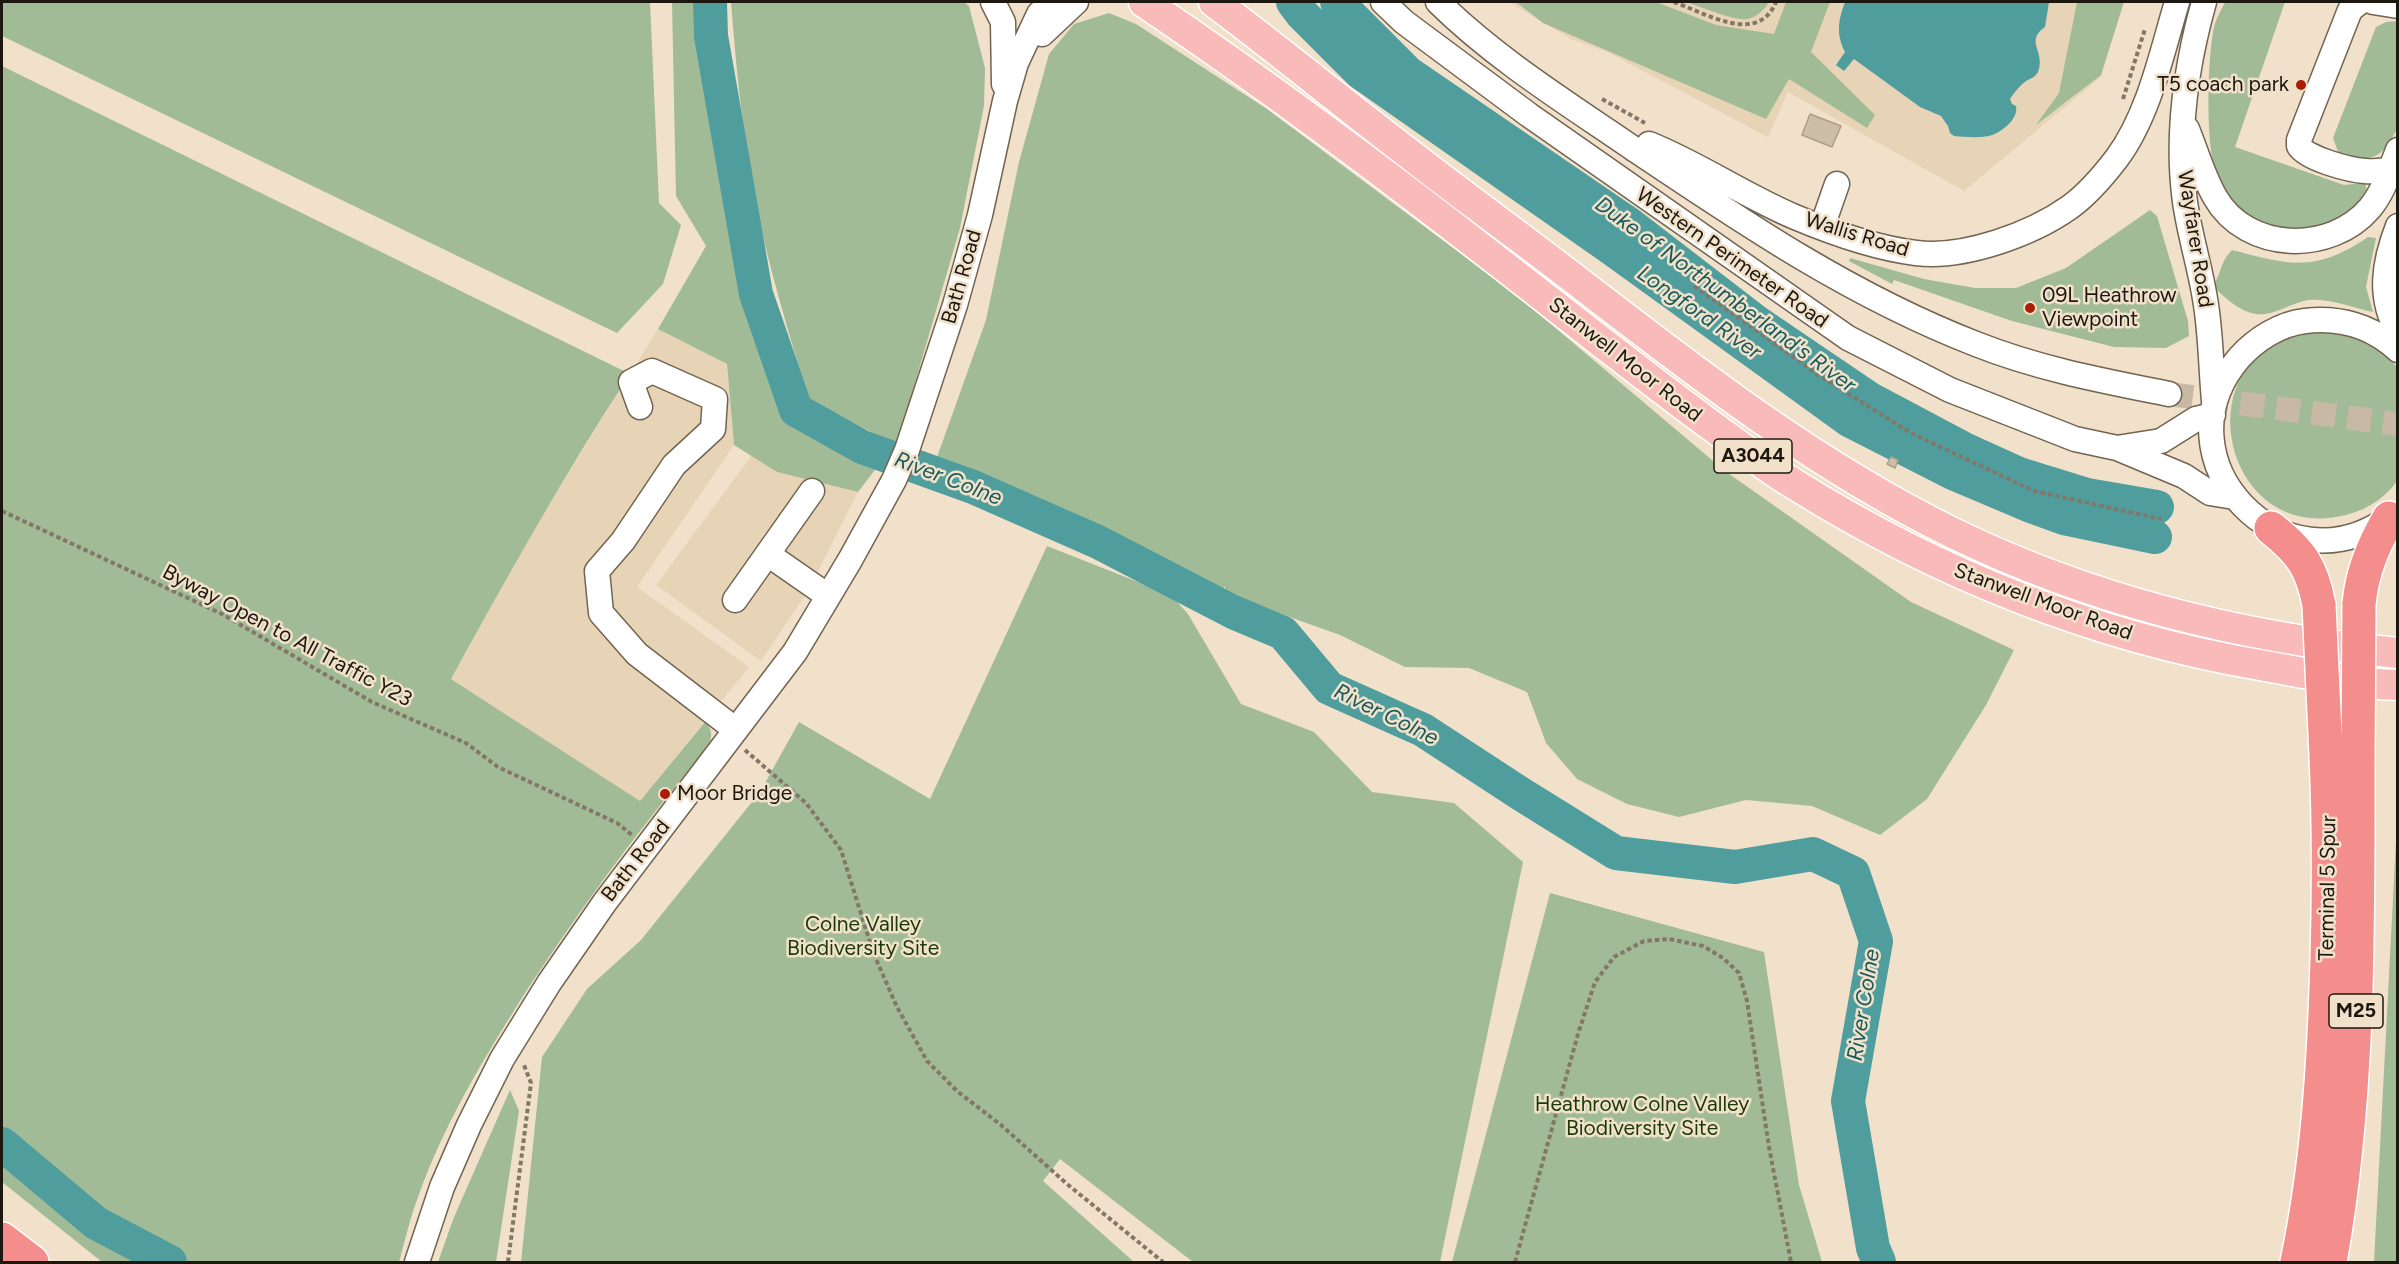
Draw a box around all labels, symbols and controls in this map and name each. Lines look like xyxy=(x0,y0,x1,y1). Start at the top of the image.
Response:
place label: T5 coach park xyxy=(2157,72,2289,98)
marker: T5 coach park xyxy=(2294,78,2308,92)
street label: Wayfarer Road xyxy=(2172,169,2218,309)
street label: Western Perimeter Road xyxy=(1631,182,1833,334)
water label: Duke of Northumberland's River xyxy=(1589,191,1861,399)
street label: Wallis Road xyxy=(1802,207,1912,263)
street label: Bath Road xyxy=(937,227,987,327)
water label: Longford River xyxy=(1632,260,1766,366)
place label: 09L Heathrow Viewpoint xyxy=(2042,283,2177,333)
street label: Stanwell Moor Road xyxy=(1543,292,1707,428)
marker: 09L Heathrow Viewpoint xyxy=(2023,301,2037,315)
road number: A3044 xyxy=(1714,439,1792,473)
water label: River Colne xyxy=(891,446,1005,512)
street label: Stanwell Moor Road xyxy=(1950,558,2136,646)
street label: Byway Open to All Traffic Y23 xyxy=(158,559,416,713)
water label: River Colne xyxy=(1329,678,1443,752)
place label: Moor Bridge xyxy=(677,781,792,807)
marker: Moor Bridge xyxy=(658,787,672,801)
street label: Bath Road xyxy=(596,815,676,907)
street label: Terminal 5 Spur xyxy=(2314,815,2342,961)
park label: Colne Valley Biodiversity Site xyxy=(787,912,939,962)
water label: River Colne xyxy=(1842,947,1886,1063)
road number: M25 xyxy=(2329,994,2383,1028)
park label: Heathrow Colne Valley Biodiversity Site xyxy=(1535,1092,1749,1142)

